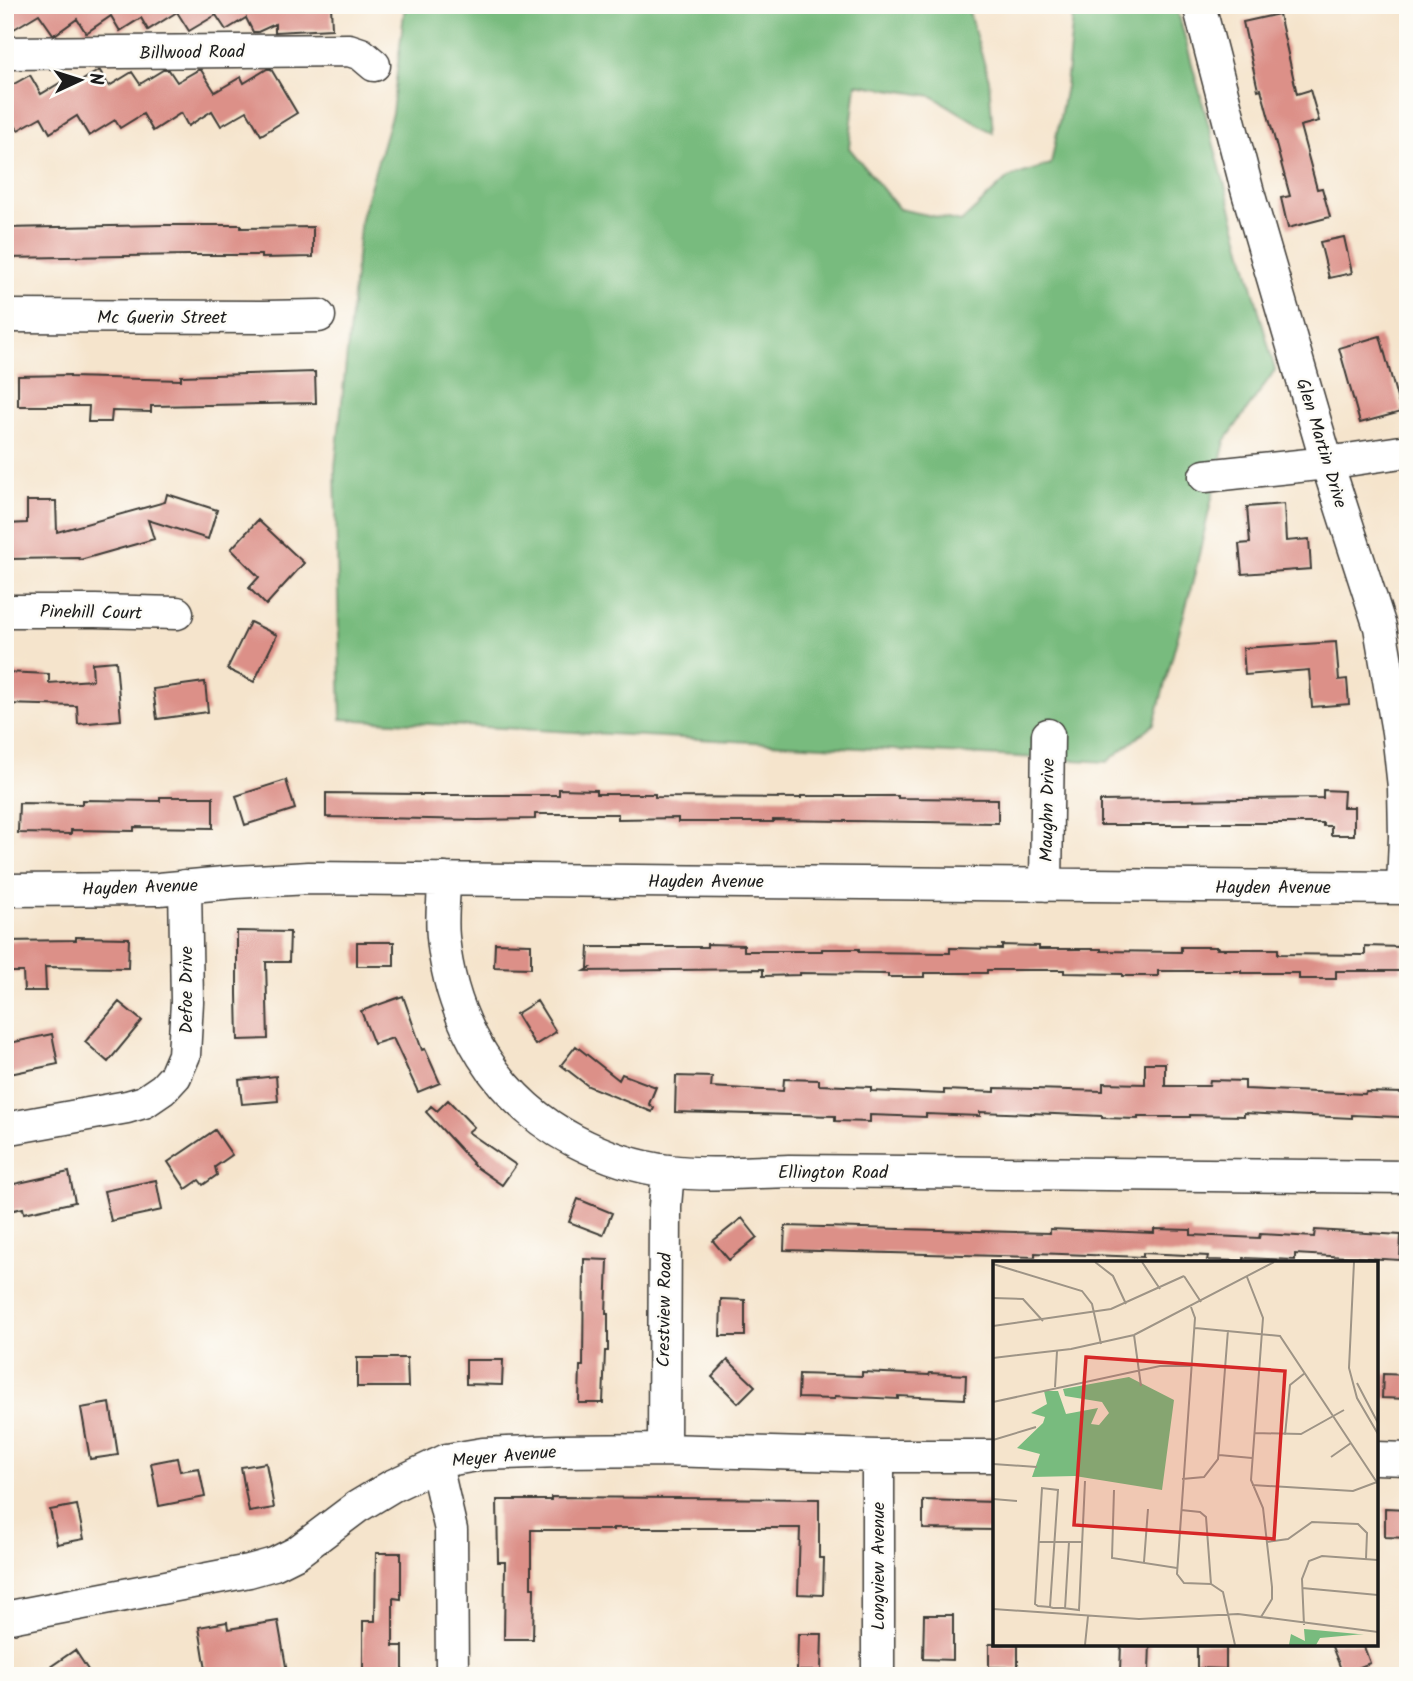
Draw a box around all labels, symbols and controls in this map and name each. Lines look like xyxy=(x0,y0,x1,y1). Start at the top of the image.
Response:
street label: Billwood Road xyxy=(139,38,246,69)
north arrow xyxy=(46,46,116,116)
text: N xyxy=(80,72,110,86)
street label: Mc Guerin Street xyxy=(97,304,228,333)
street label: Glen Martin Drive xyxy=(1287,375,1354,512)
street label: Pinehill Court xyxy=(40,598,143,629)
street label: Maughn Drive xyxy=(1033,758,1064,862)
street label: Hayden Avenue xyxy=(648,868,764,897)
street label: Hayden Avenue xyxy=(82,872,198,905)
street label: Hayden Avenue xyxy=(1215,874,1331,903)
street label: Defoe Drive xyxy=(173,946,202,1034)
street label: Ellington Road xyxy=(778,1159,889,1188)
street label: Crestview Road xyxy=(650,1251,681,1368)
inset map xyxy=(993,1261,1378,1646)
street label: Meyer Avenue xyxy=(451,1438,558,1477)
street label: Longview Avenue xyxy=(865,1502,894,1630)

